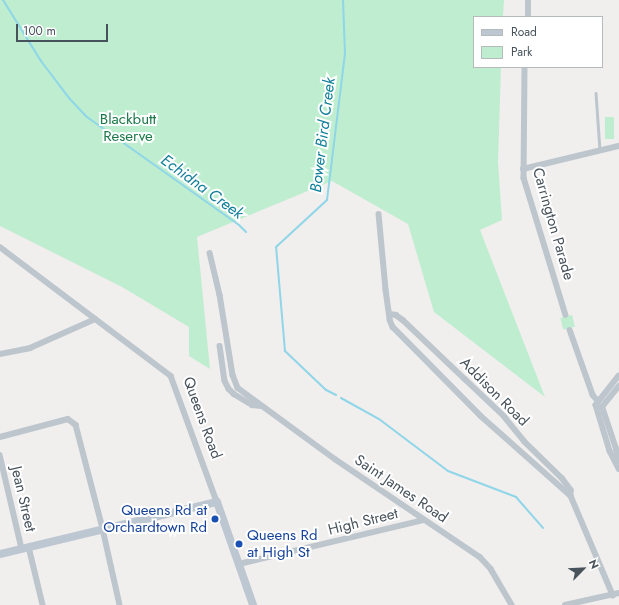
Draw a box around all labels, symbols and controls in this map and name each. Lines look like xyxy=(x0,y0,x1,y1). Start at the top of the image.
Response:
scale bar xyxy=(18,16,110,42)
legend xyxy=(473,16,603,68)
text: 100 m xyxy=(23,22,56,40)
text: Road xyxy=(511,23,537,41)
text: Park xyxy=(511,43,532,61)
water label: Bower Bird Creek xyxy=(306,76,340,194)
park label: Blackbutt Reserve xyxy=(100,110,156,145)
water label: Echidna Creek xyxy=(157,151,247,223)
street label: Carrington Parade xyxy=(528,166,578,282)
street label: Addison Road xyxy=(456,354,532,430)
street label: Queens Road xyxy=(179,375,225,461)
street label: Saint James Road xyxy=(351,451,451,527)
street label: Jean Street xyxy=(7,464,39,534)
place label: Queens Rd at Orchardtown Rd xyxy=(103,501,207,536)
street label: High Street xyxy=(326,505,400,539)
marker: Queens Rd at Orchardtown Rd xyxy=(210,514,220,524)
place label: Queens Rd at High St xyxy=(247,526,318,561)
marker: Queens Rd at High St xyxy=(234,539,244,549)
north arrow xyxy=(563,549,603,589)
text: N xyxy=(585,557,603,571)

